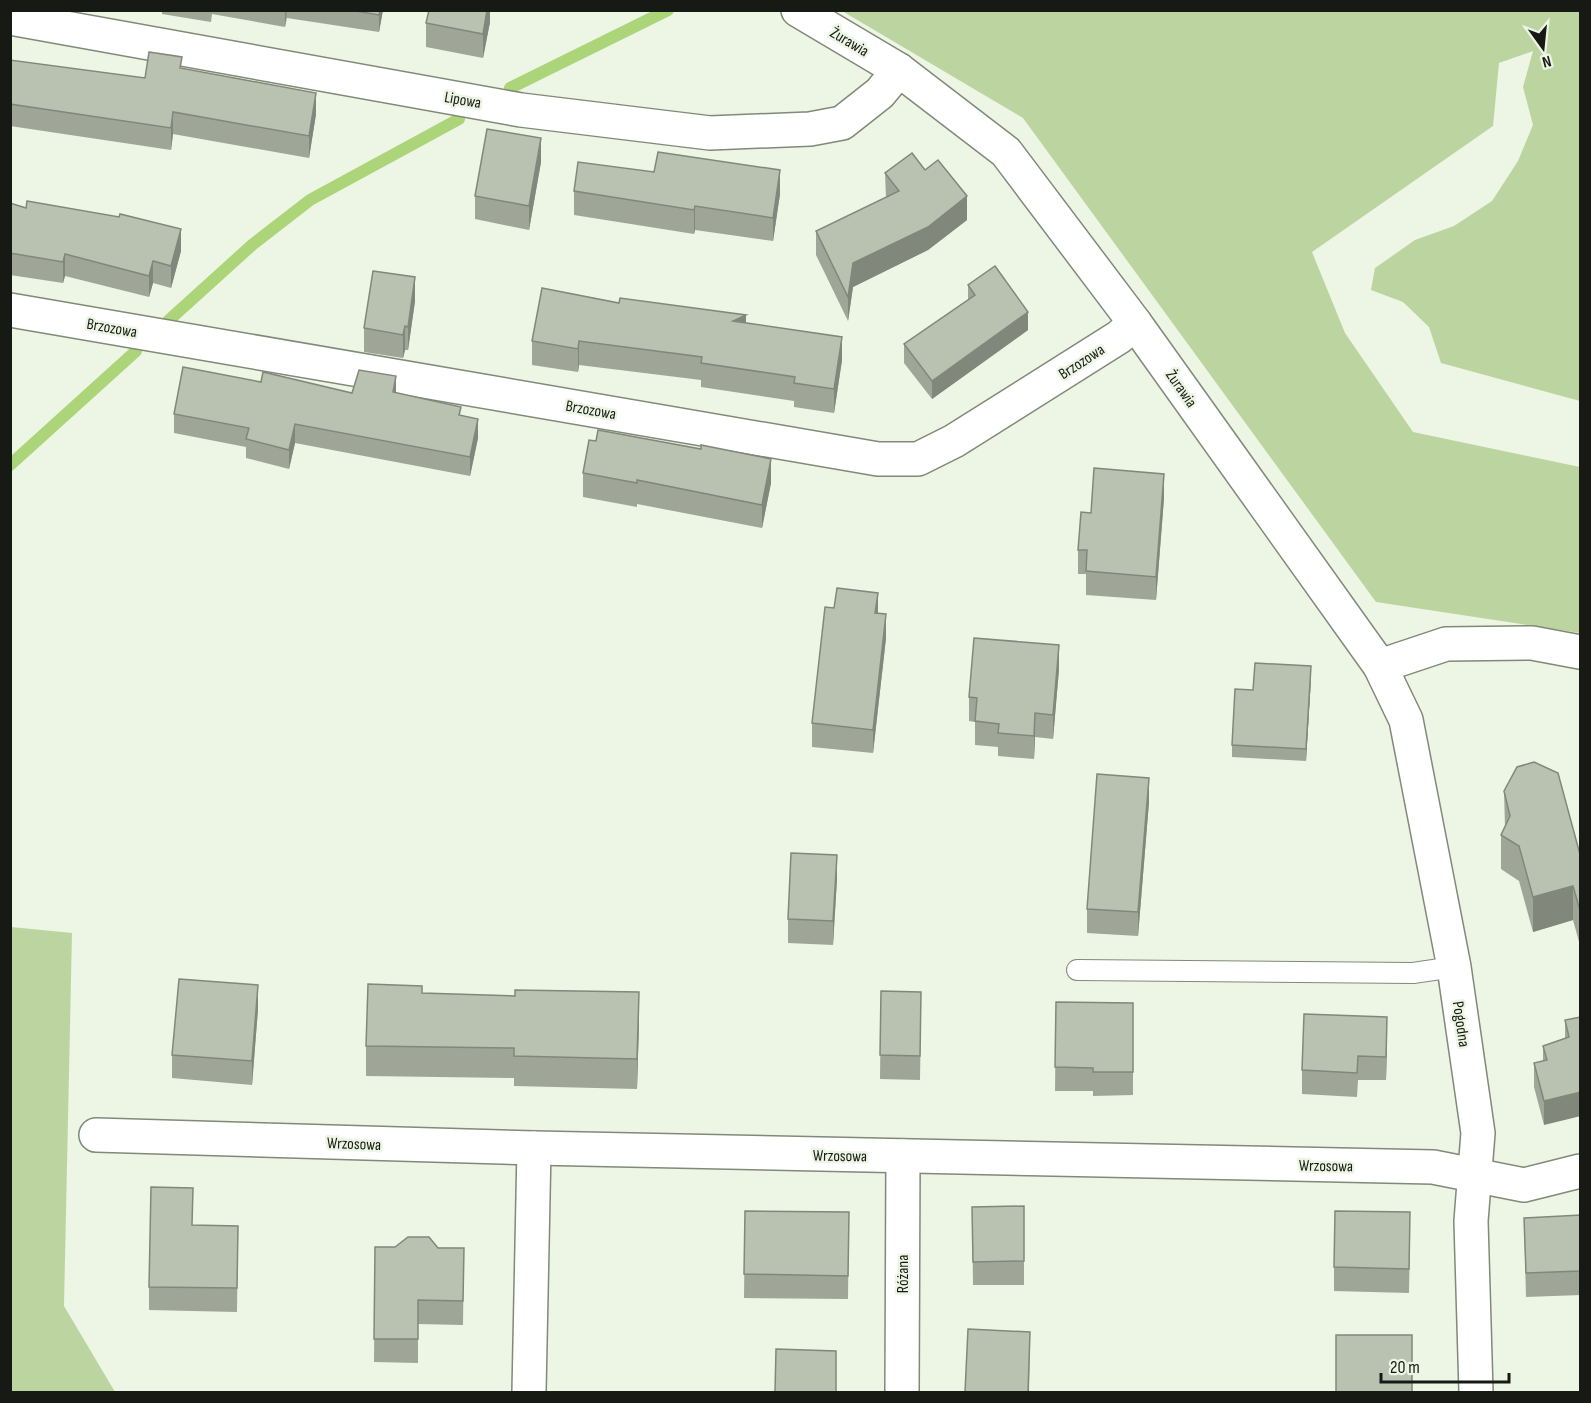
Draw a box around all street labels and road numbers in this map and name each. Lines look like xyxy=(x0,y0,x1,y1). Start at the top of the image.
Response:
street label: Żurawia xyxy=(826,23,872,61)
street label: Lipowa xyxy=(443,88,483,113)
street label: Brzozowa xyxy=(85,315,138,342)
street label: Brzozowa xyxy=(1055,340,1108,384)
street label: Żurawia xyxy=(1161,366,1201,411)
street label: Brzozowa xyxy=(564,397,617,424)
street label: Pogodna xyxy=(1448,1000,1473,1048)
street label: Wrzosowa xyxy=(326,1134,381,1155)
street label: Wrzosowa xyxy=(813,1147,867,1166)
street label: Wrzosowa xyxy=(1299,1157,1353,1176)
street label: Różana xyxy=(894,1255,913,1293)

